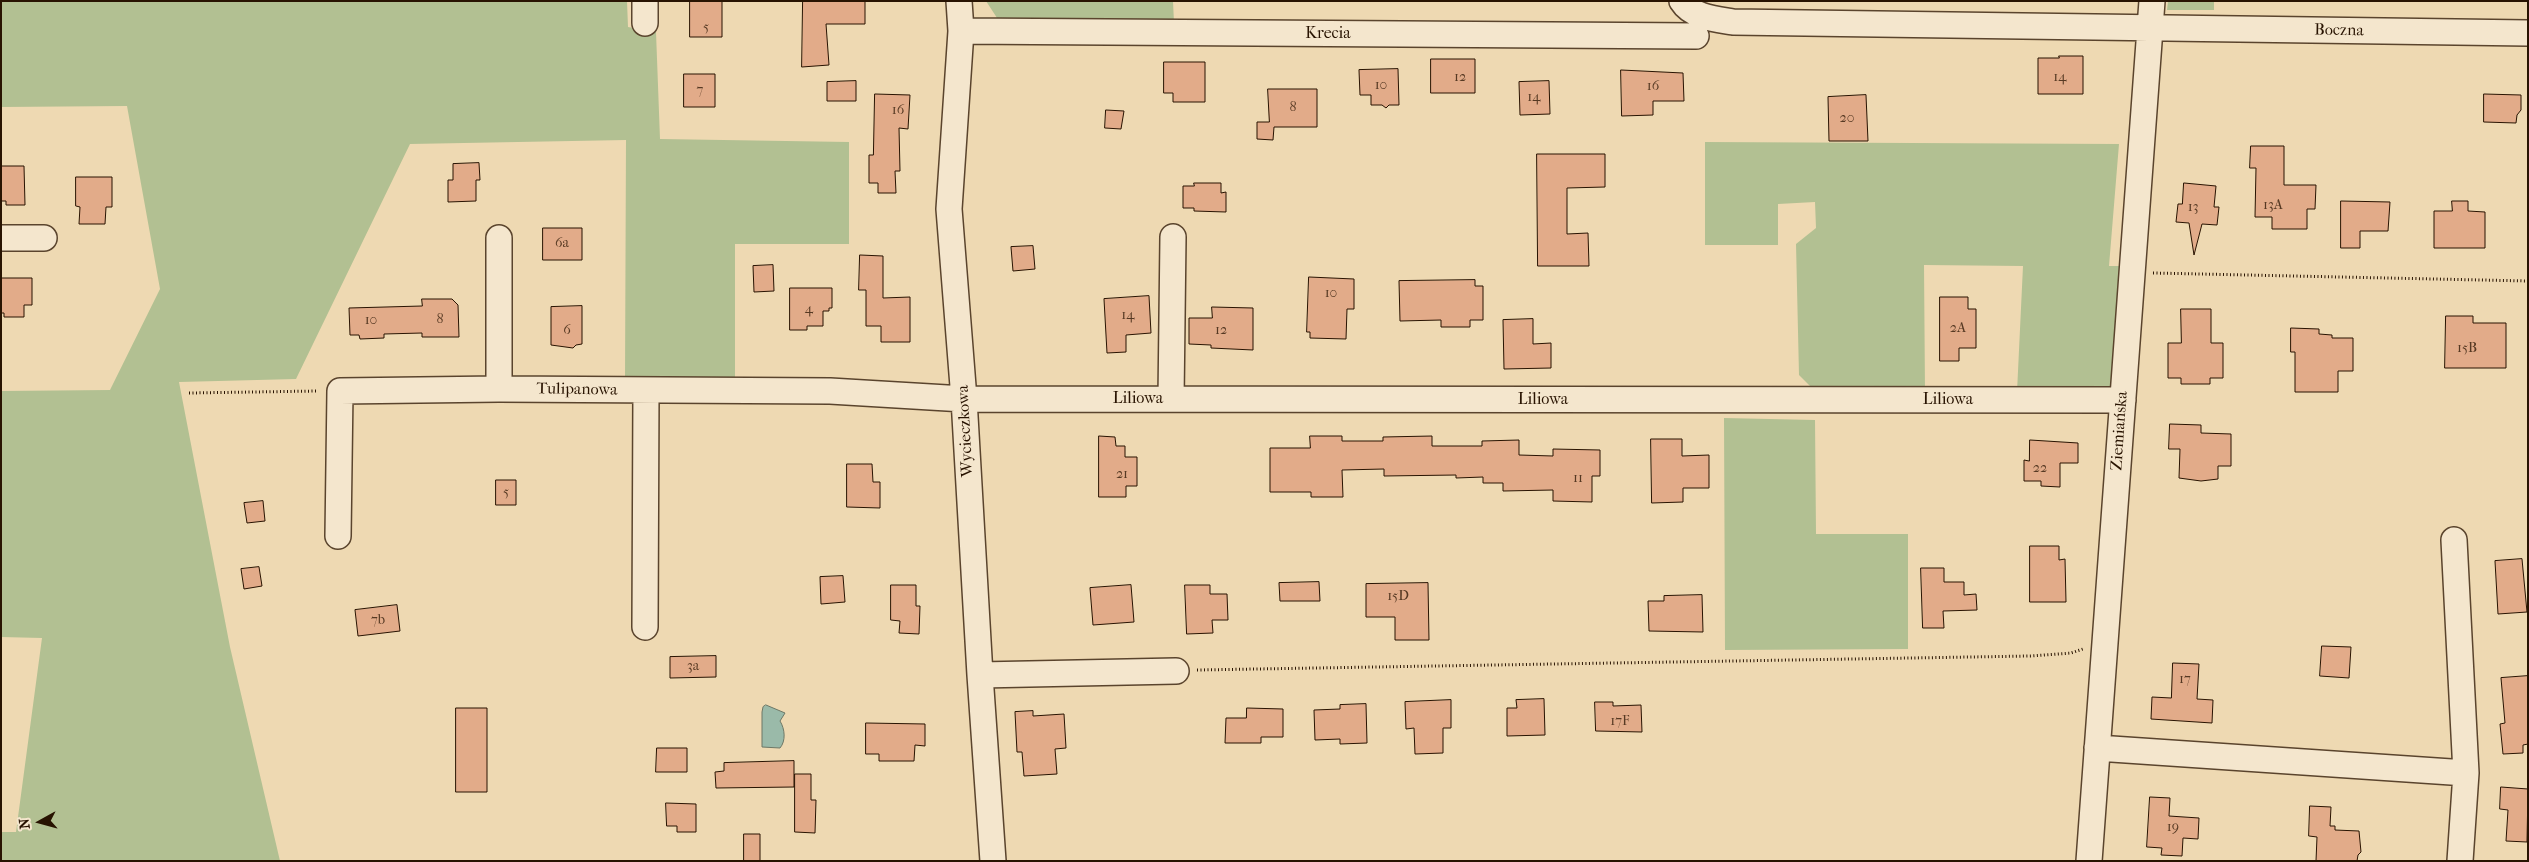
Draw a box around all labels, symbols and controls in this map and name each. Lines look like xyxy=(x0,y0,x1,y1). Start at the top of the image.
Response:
house number: 5 xyxy=(703,20,709,36)
street label: Boczna xyxy=(2314,21,2364,41)
street label: Krecia xyxy=(1305,24,1351,44)
house number: 12 xyxy=(1454,70,1466,86)
house number: 14 xyxy=(2053,70,2067,86)
house number: 10 xyxy=(1375,78,1387,94)
house number: 16 xyxy=(1647,79,1659,95)
house number: 7 xyxy=(697,83,703,99)
house number: 14 xyxy=(1527,90,1541,106)
house number: 8 xyxy=(1289,100,1297,116)
house number: 16 xyxy=(892,103,904,119)
house number: 20 xyxy=(1840,111,1854,127)
house number: 13A xyxy=(2263,198,2283,214)
house number: 13 xyxy=(2188,200,2198,216)
house number: 6a xyxy=(555,236,569,252)
house number: 10 xyxy=(1325,286,1337,302)
house number: 4 xyxy=(805,302,813,318)
house number: 14 xyxy=(1121,308,1135,324)
house number: 8 xyxy=(436,312,444,328)
house number: 10 xyxy=(365,313,377,329)
house number: 2A xyxy=(1950,321,1966,337)
house number: 6 xyxy=(563,323,571,339)
house number: 12 xyxy=(1215,323,1227,339)
house number: 15B xyxy=(2457,341,2477,357)
street label: Tulipanowa xyxy=(536,380,618,400)
street label: Wycieczkowa xyxy=(954,384,978,478)
street label: Liliowa xyxy=(1113,389,1163,409)
street label: Liliowa xyxy=(1518,390,1568,410)
street label: Liliowa xyxy=(1923,390,1973,410)
street label: Ziemiańska xyxy=(2108,391,2132,471)
house number: 22 xyxy=(2033,461,2047,477)
house number: 21 xyxy=(1116,467,1128,483)
house number: 11 xyxy=(1573,471,1583,487)
house number: 5 xyxy=(503,485,509,501)
house number: 15D xyxy=(1387,589,1409,605)
house number: 7b xyxy=(371,613,385,629)
house number: 3a xyxy=(687,659,699,675)
house number: 17 xyxy=(2179,672,2191,688)
house number: 17F xyxy=(1610,714,1630,730)
north arrow xyxy=(15,797,65,847)
text: N xyxy=(16,818,34,830)
house number: 19 xyxy=(2167,820,2179,836)

